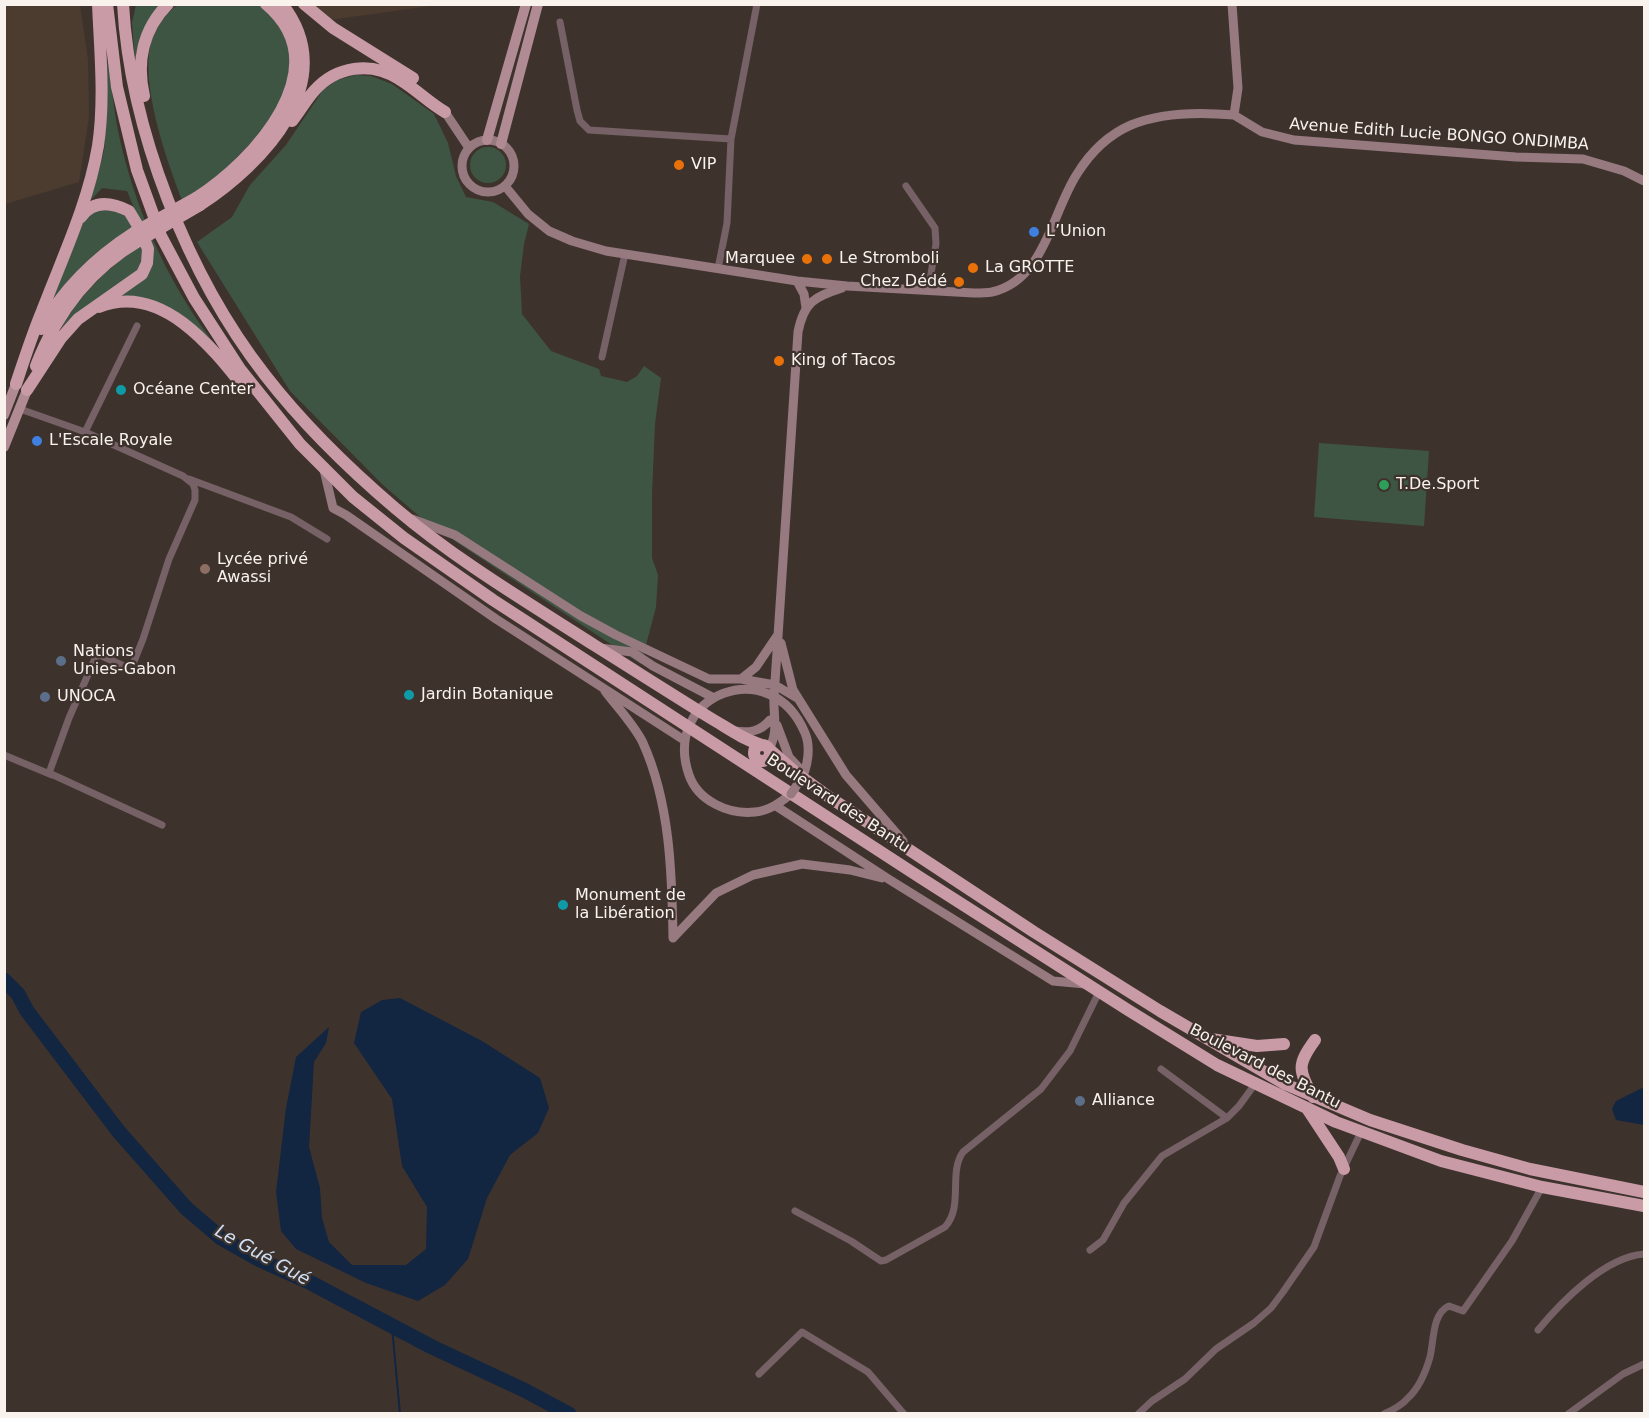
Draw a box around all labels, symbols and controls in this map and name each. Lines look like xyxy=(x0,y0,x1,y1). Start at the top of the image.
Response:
street label: Avenue Edith Lucie BONGO ONDIMBA xyxy=(1289,115,1589,155)
place label: VIP xyxy=(691,155,716,175)
marker: VIP xyxy=(672,158,686,172)
place label: L’Union xyxy=(1046,222,1106,242)
marker: L’Union xyxy=(1027,225,1041,239)
place label: Marquee xyxy=(725,249,795,269)
place label: Le Stromboli xyxy=(839,249,939,269)
marker: Marquee xyxy=(800,252,814,266)
marker: Le Stromboli xyxy=(820,252,834,266)
place label: La GROTTE xyxy=(985,258,1074,278)
marker: La GROTTE xyxy=(966,261,980,275)
place label: Chez Dédé xyxy=(860,272,947,292)
marker: Chez Dédé xyxy=(952,275,966,289)
place label: King of Tacos xyxy=(791,351,896,371)
marker: King of Tacos xyxy=(772,354,786,368)
place label: Océane Center xyxy=(133,380,253,400)
marker: Océane Center xyxy=(114,383,128,397)
place label: L'Escale Royale xyxy=(49,431,172,451)
marker: L'Escale Royale xyxy=(30,434,44,448)
place label: T.De.Sport xyxy=(1396,475,1479,495)
marker: T.De.Sport xyxy=(1377,478,1391,492)
place label: Lycée privé Awassi xyxy=(217,550,308,588)
marker: Lycée privé Awassi xyxy=(198,562,212,576)
place label: Nations Unies-Gabon xyxy=(73,642,176,680)
marker: Nations Unies-Gabon xyxy=(54,654,68,668)
place label: Jardin Botanique xyxy=(421,685,553,705)
place label: UNOCA xyxy=(57,687,115,707)
marker: Jardin Botanique xyxy=(402,688,416,702)
marker: UNOCA xyxy=(38,690,52,704)
street label: Boulevard des Bantu xyxy=(763,751,913,857)
place label: Monument de la Libération xyxy=(575,886,686,924)
marker: Monument de la Libération xyxy=(556,898,570,912)
street label: Boulevard des Bantu xyxy=(1186,1021,1344,1113)
place label: Alliance xyxy=(1092,1091,1155,1111)
marker: Alliance xyxy=(1073,1094,1087,1108)
water label: Le Gué Gué xyxy=(211,1221,313,1291)

